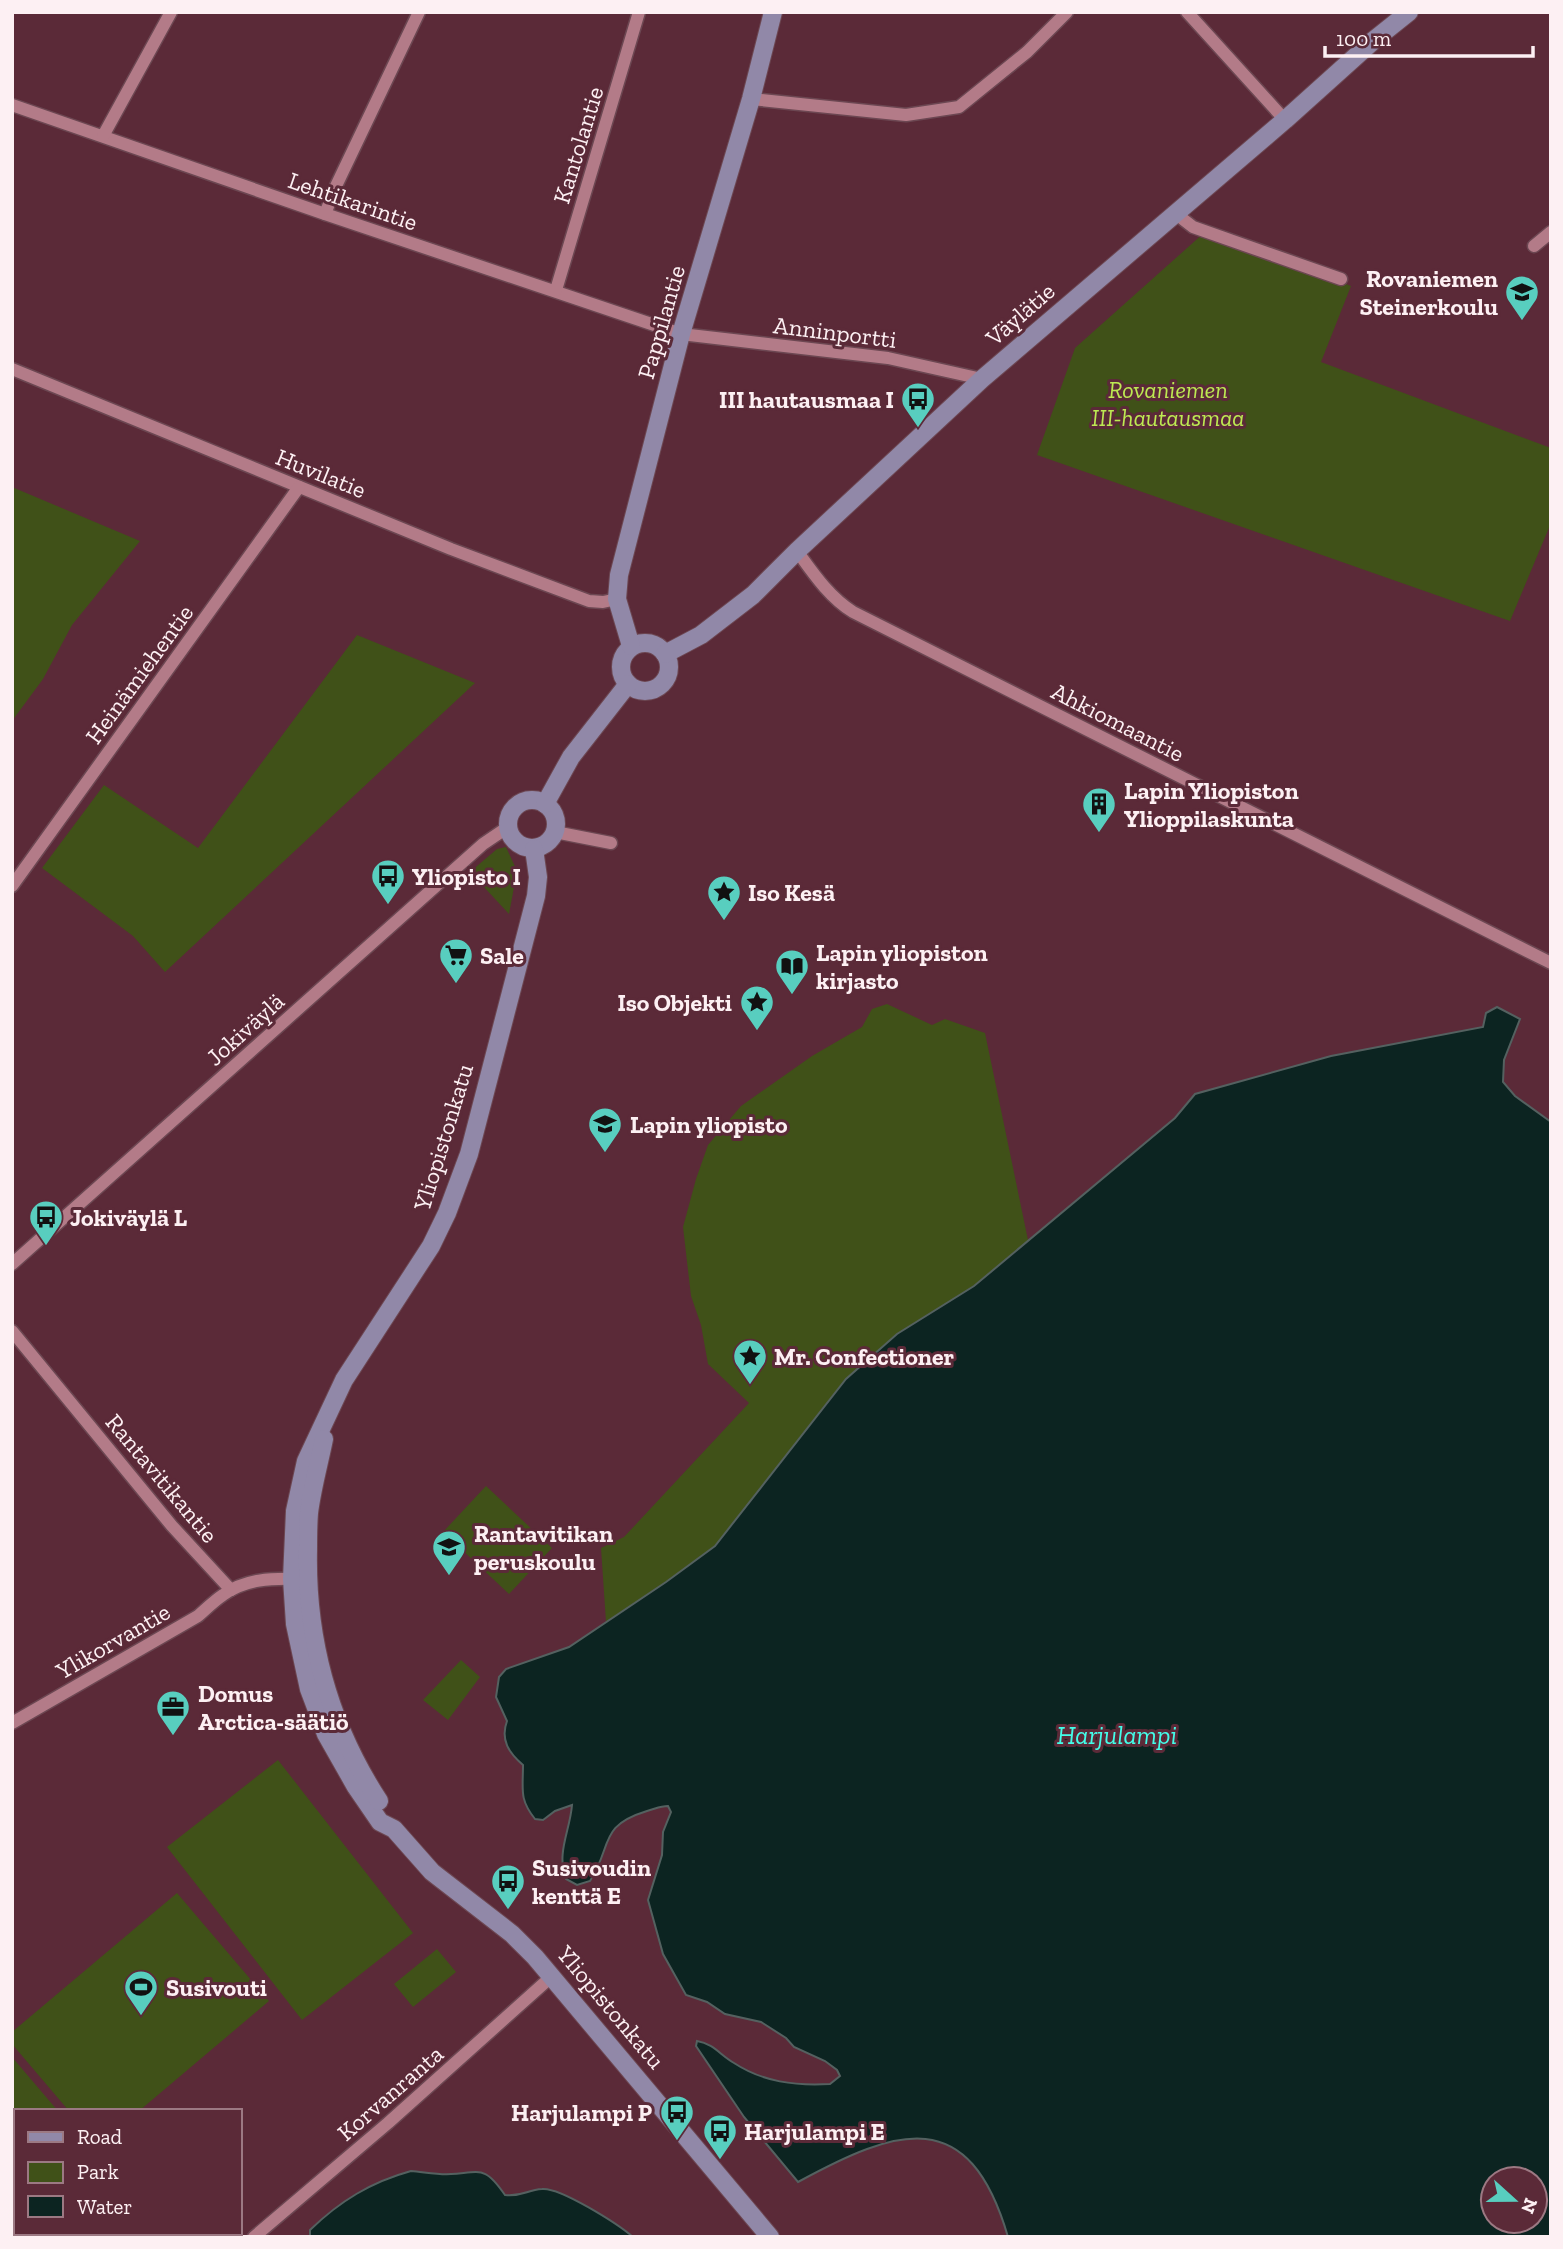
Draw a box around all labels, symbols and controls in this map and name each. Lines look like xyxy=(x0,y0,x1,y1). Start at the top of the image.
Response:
scale bar xyxy=(1325,14,1533,58)
text: 100 m xyxy=(1336,26,1391,51)
street label: Kantolantie xyxy=(547,83,609,207)
street label: Lehtikarintie xyxy=(284,165,422,237)
street label: Pappilantie xyxy=(631,262,691,382)
place label: Rovaniemen Steinerkoulu xyxy=(1359,264,1498,321)
school or university icon: Rovaniemen Steinerkoulu xyxy=(1503,273,1541,322)
street label: Väylätie xyxy=(979,276,1060,352)
street label: Anninportti xyxy=(772,310,898,354)
park label: Rovaniemen III-hautausmaa xyxy=(1092,375,1244,432)
bus stop icon: III hautausmaa I xyxy=(899,380,937,429)
place label: III hautausmaa I xyxy=(719,385,894,414)
street label: Huvilatie xyxy=(272,442,370,504)
street label: Heinämiehentie xyxy=(79,599,199,749)
street label: Ahkiomaantie xyxy=(1047,676,1189,768)
place label: Lapin Yliopiston Ylioppilaskunta xyxy=(1124,776,1299,833)
building icon: Lapin Yliopiston Ylioppilaskunta xyxy=(1080,785,1118,834)
bus stop icon: Yliopisto I xyxy=(369,857,407,906)
place label: Yliopisto I xyxy=(412,862,521,891)
place icon: Iso Kesä xyxy=(705,873,743,922)
place label: Iso Kesä xyxy=(748,878,835,907)
supermarket icon: Sale xyxy=(437,936,475,985)
place label: Lapin yliopiston kirjasto xyxy=(816,938,988,995)
place label: Sale xyxy=(480,941,524,970)
library icon: Lapin yliopiston kirjasto xyxy=(773,947,811,996)
place icon: Iso Objekti xyxy=(738,983,776,1032)
street label: Jokiväylä xyxy=(200,986,290,1071)
place label: Iso Objekti xyxy=(617,988,732,1017)
street label: Yliopistonkatu xyxy=(407,1060,479,1215)
school or university icon: Lapin yliopisto xyxy=(586,1105,624,1154)
place label: Lapin yliopisto xyxy=(630,1110,788,1139)
bus stop icon: Jokiväylä L xyxy=(27,1198,65,1247)
place label: Jokiväylä L xyxy=(70,1203,188,1232)
place icon: Mr. Confectioner xyxy=(731,1337,769,1386)
place label: Mr. Confectioner xyxy=(774,1342,955,1371)
street label: Rantavitikantie xyxy=(100,1408,224,1548)
place label: Rantavitikan peruskoulu xyxy=(474,1519,613,1576)
school or university icon: Rantavitikan peruskoulu xyxy=(430,1528,468,1577)
street label: Ylikorvantie xyxy=(50,1597,175,1686)
place label: Domus Arctica-säätiö xyxy=(198,1679,349,1736)
office icon: Domus Arctica-säätiö xyxy=(154,1688,192,1737)
water label: Harjulampi xyxy=(1057,1719,1177,1751)
place label: Susivoudin kenttä E xyxy=(532,1853,651,1910)
bus stop icon: Susivoudin kenttä E xyxy=(489,1862,527,1911)
street label: Yliopistonkatu xyxy=(550,1939,671,2075)
sports icon: Susivouti xyxy=(122,1968,160,2017)
place label: Susivouti xyxy=(166,1973,267,2002)
street label: Korvanranta xyxy=(331,2039,449,2147)
bus stop icon: Harjulampi P xyxy=(658,2093,696,2142)
place label: Harjulampi P xyxy=(511,2098,653,2127)
legend xyxy=(14,2109,242,2235)
bus stop icon: Harjulampi E xyxy=(701,2112,739,2161)
place label: Harjulampi E xyxy=(744,2117,885,2146)
text: Road xyxy=(77,2124,123,2149)
text: Park xyxy=(77,2159,119,2184)
north arrow xyxy=(1479,2165,1549,2235)
text: Water xyxy=(77,2194,132,2219)
text: N xyxy=(1516,2195,1543,2217)

